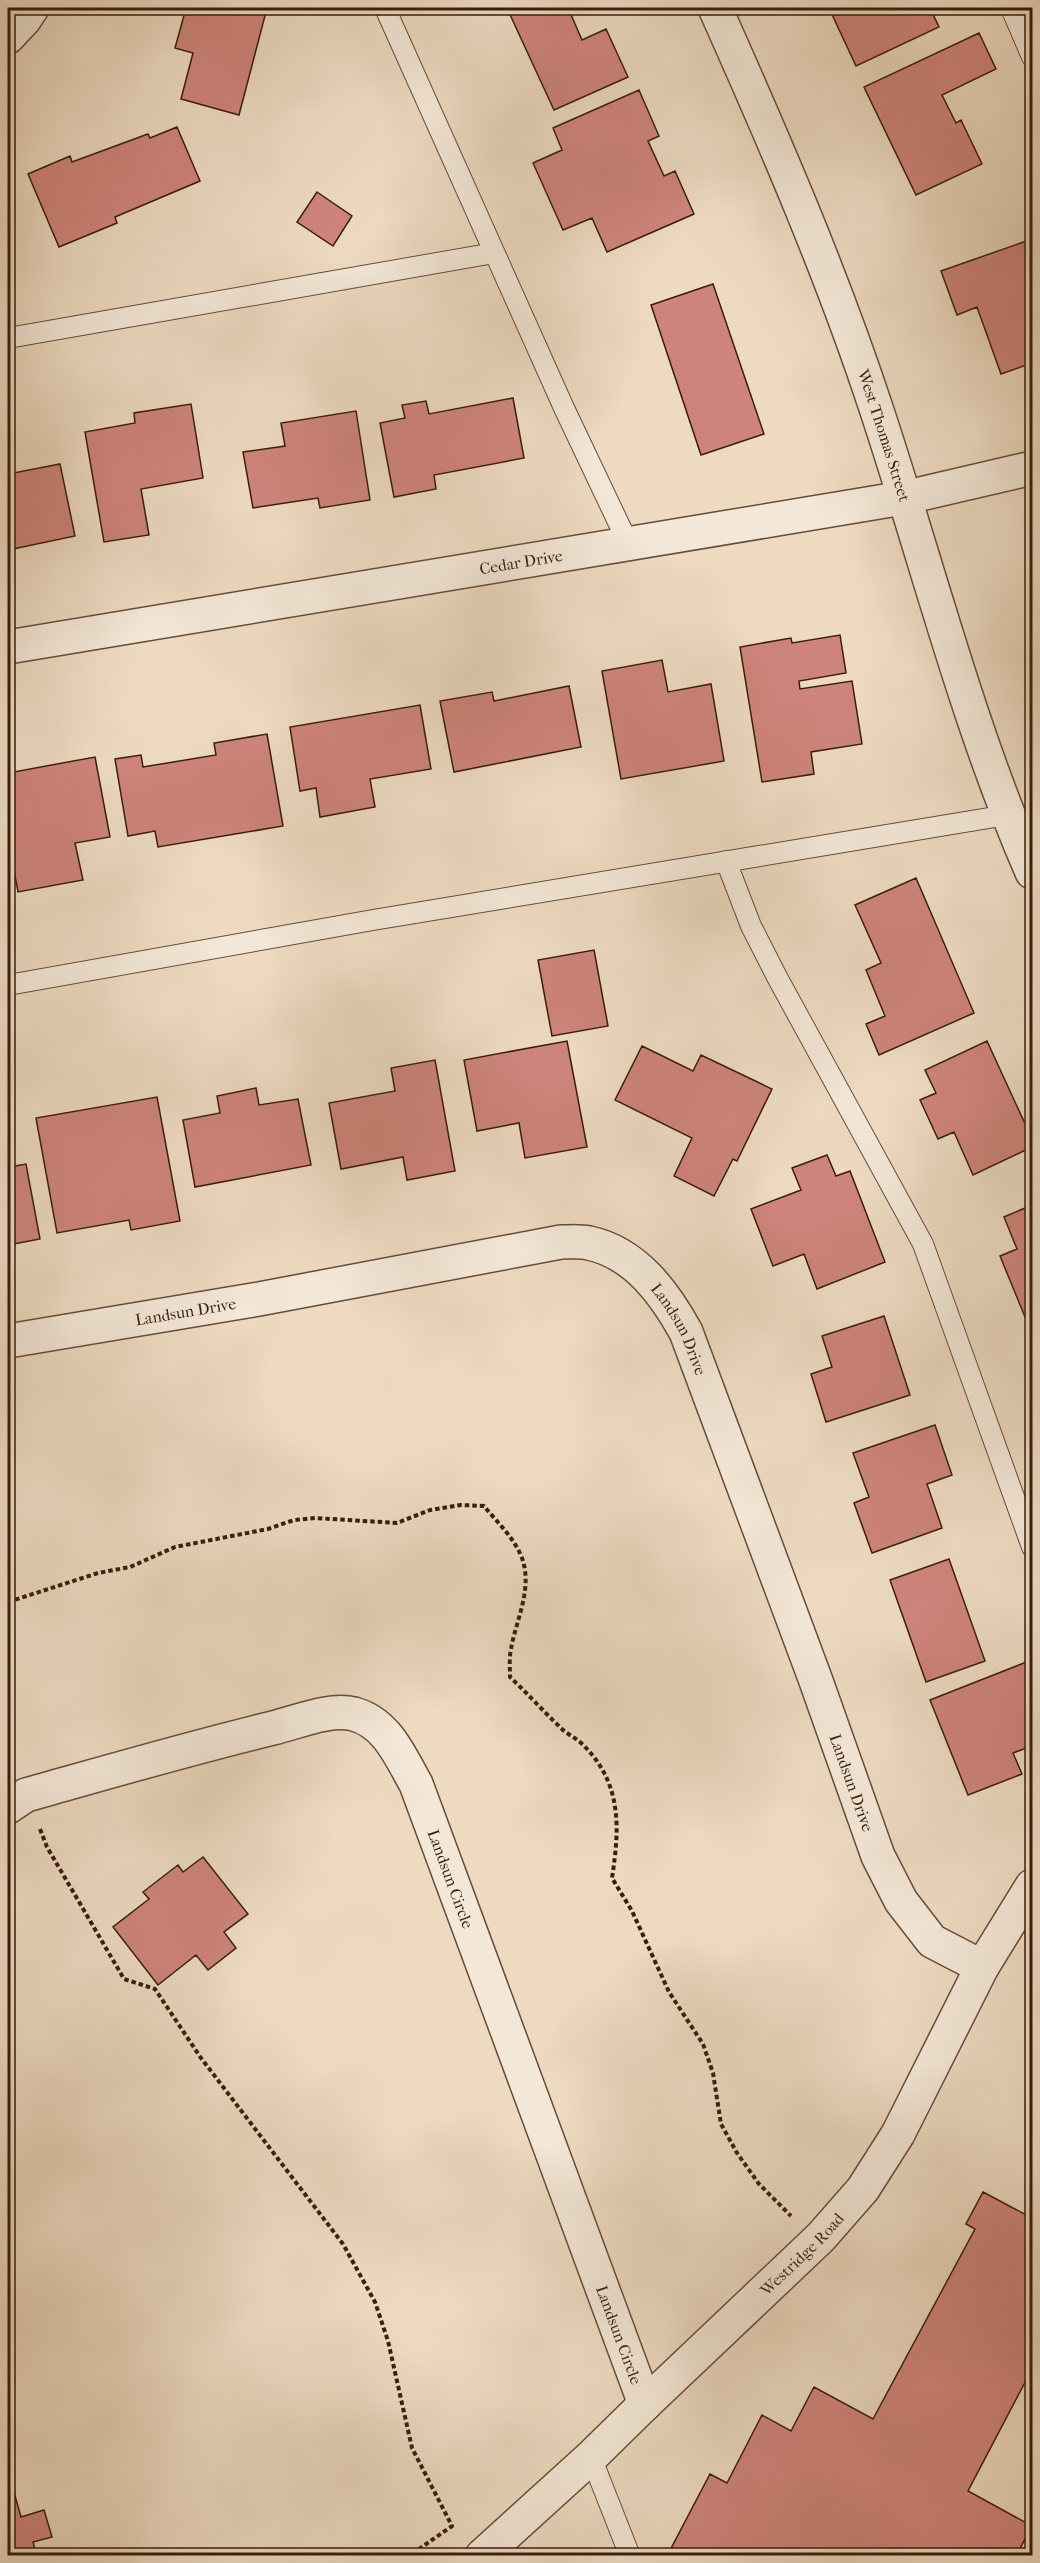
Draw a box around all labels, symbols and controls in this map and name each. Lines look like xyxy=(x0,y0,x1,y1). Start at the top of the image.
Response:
street label: West Thomas Street xyxy=(854,366,915,504)
street label: Cedar Drive xyxy=(478,545,564,578)
street label: Landsun Drive xyxy=(647,1279,711,1378)
street label: Landsun Drive xyxy=(134,1294,237,1329)
street label: Landsun Drive xyxy=(826,1731,878,1834)
street label: Landsun Circle xyxy=(424,1827,478,1931)
street label: Westridge Road xyxy=(755,2208,848,2300)
street label: Landsun Circle xyxy=(592,2283,646,2387)

